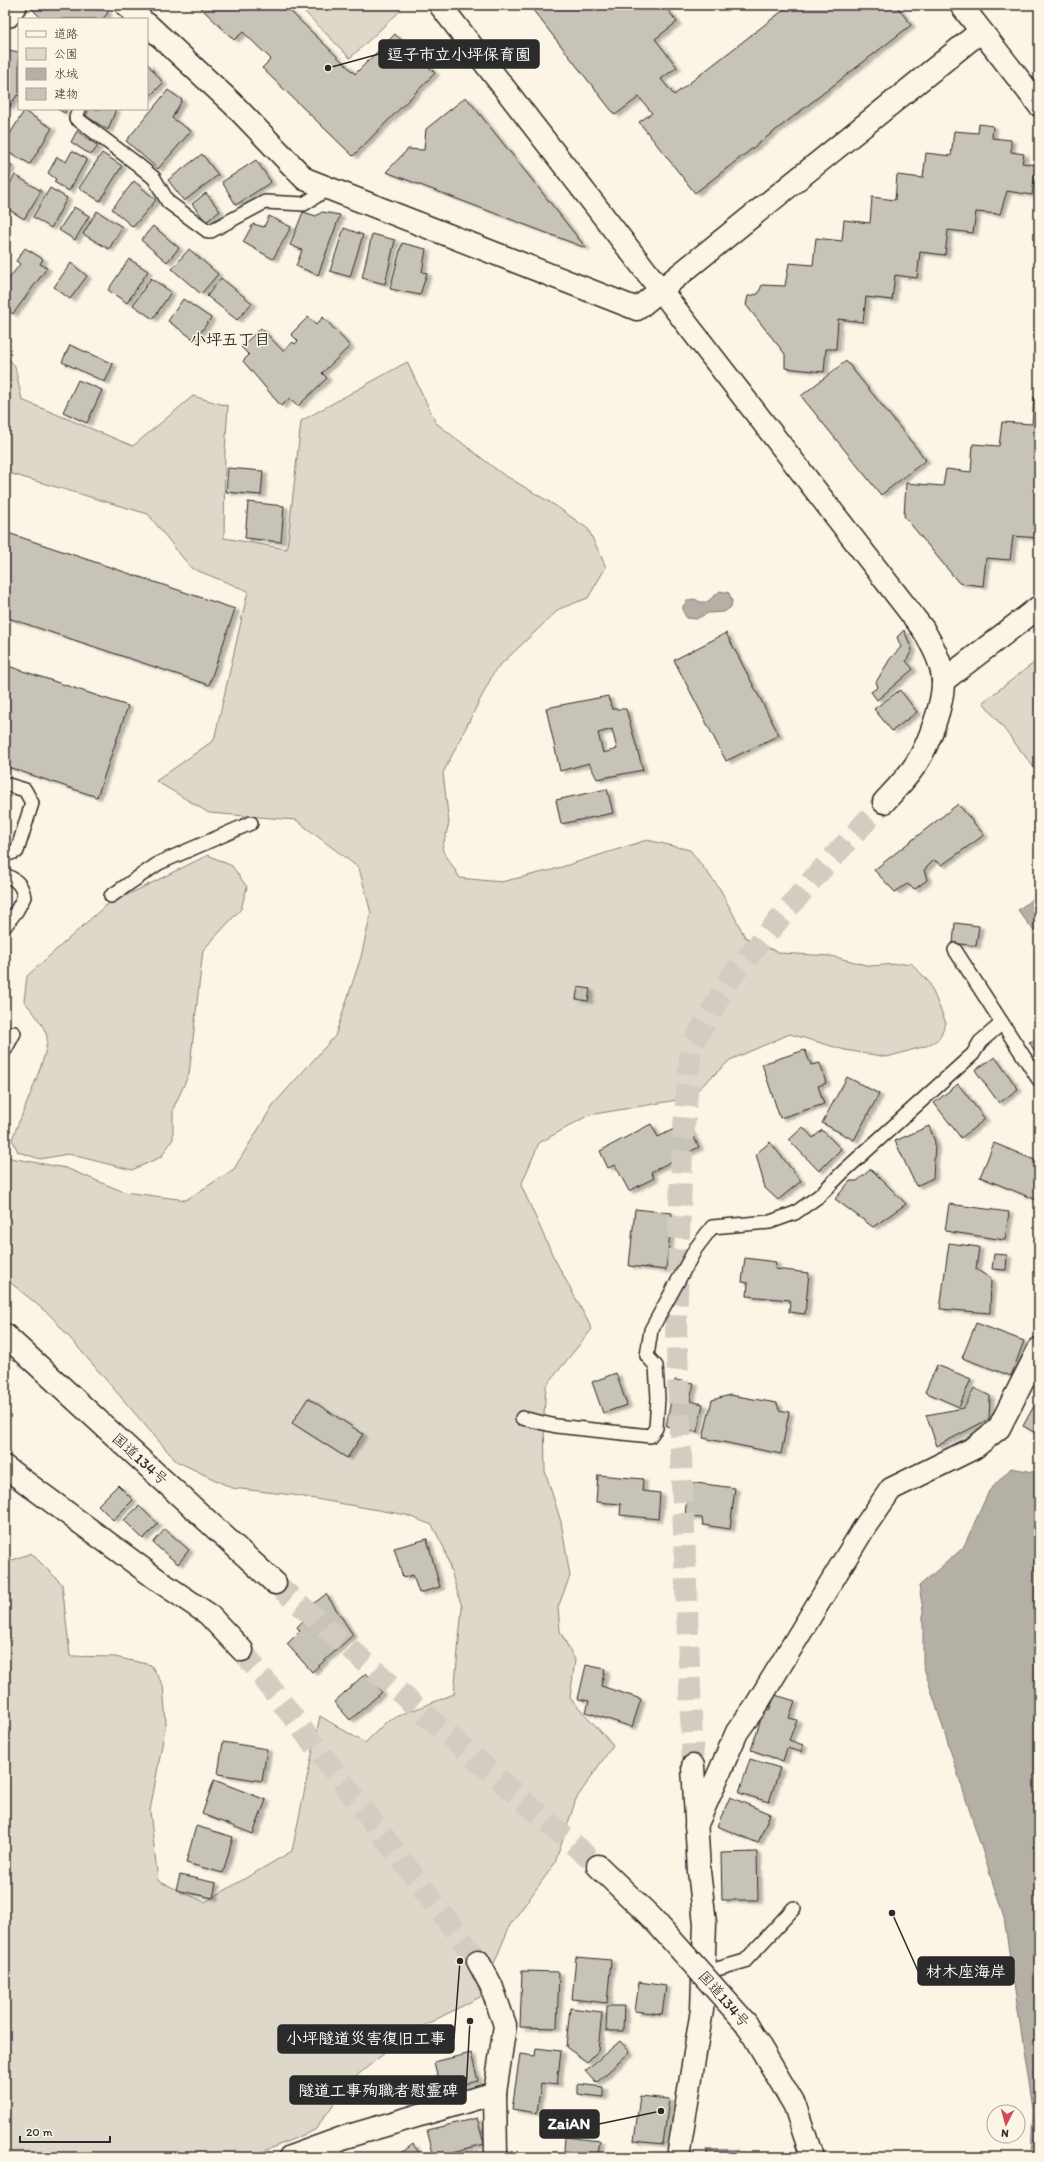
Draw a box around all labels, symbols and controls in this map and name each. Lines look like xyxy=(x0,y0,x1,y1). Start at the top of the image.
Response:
legend xyxy=(18,18,148,110)
text: 道路 xyxy=(54,27,78,41)
callout: 逗子市立小坪保育園 xyxy=(379,40,539,68)
text: 逗子市立小坪保育園 xyxy=(387,45,531,64)
text: 公園 xyxy=(54,47,78,61)
text: 水域 xyxy=(54,67,78,81)
text: 建物 xyxy=(54,87,78,101)
district label: 小坪五丁目 xyxy=(190,330,270,349)
street label: 国道134号 xyxy=(108,1429,172,1489)
callout: 材木座海岸 xyxy=(918,1957,1014,1985)
text: 材木座海岸 xyxy=(926,1962,1006,1981)
street label: 国道134号 xyxy=(695,1967,753,2031)
callout: 小坪隧道災害復旧工事 xyxy=(278,2025,454,2053)
text: 小坪隧道災害復旧工事 xyxy=(286,2029,446,2048)
callout: 隧道工事殉職者慰霊碑 xyxy=(290,2076,466,2104)
text: 隧道工事殉職者慰霊碑 xyxy=(298,2081,458,2100)
north arrow xyxy=(986,2104,1026,2144)
callout: ZaiAN xyxy=(540,2110,599,2138)
text: ZaiAN xyxy=(548,2114,590,2133)
scale bar xyxy=(20,2118,110,2144)
text: 20 m xyxy=(26,2125,53,2139)
text: N xyxy=(1001,2127,1009,2140)

